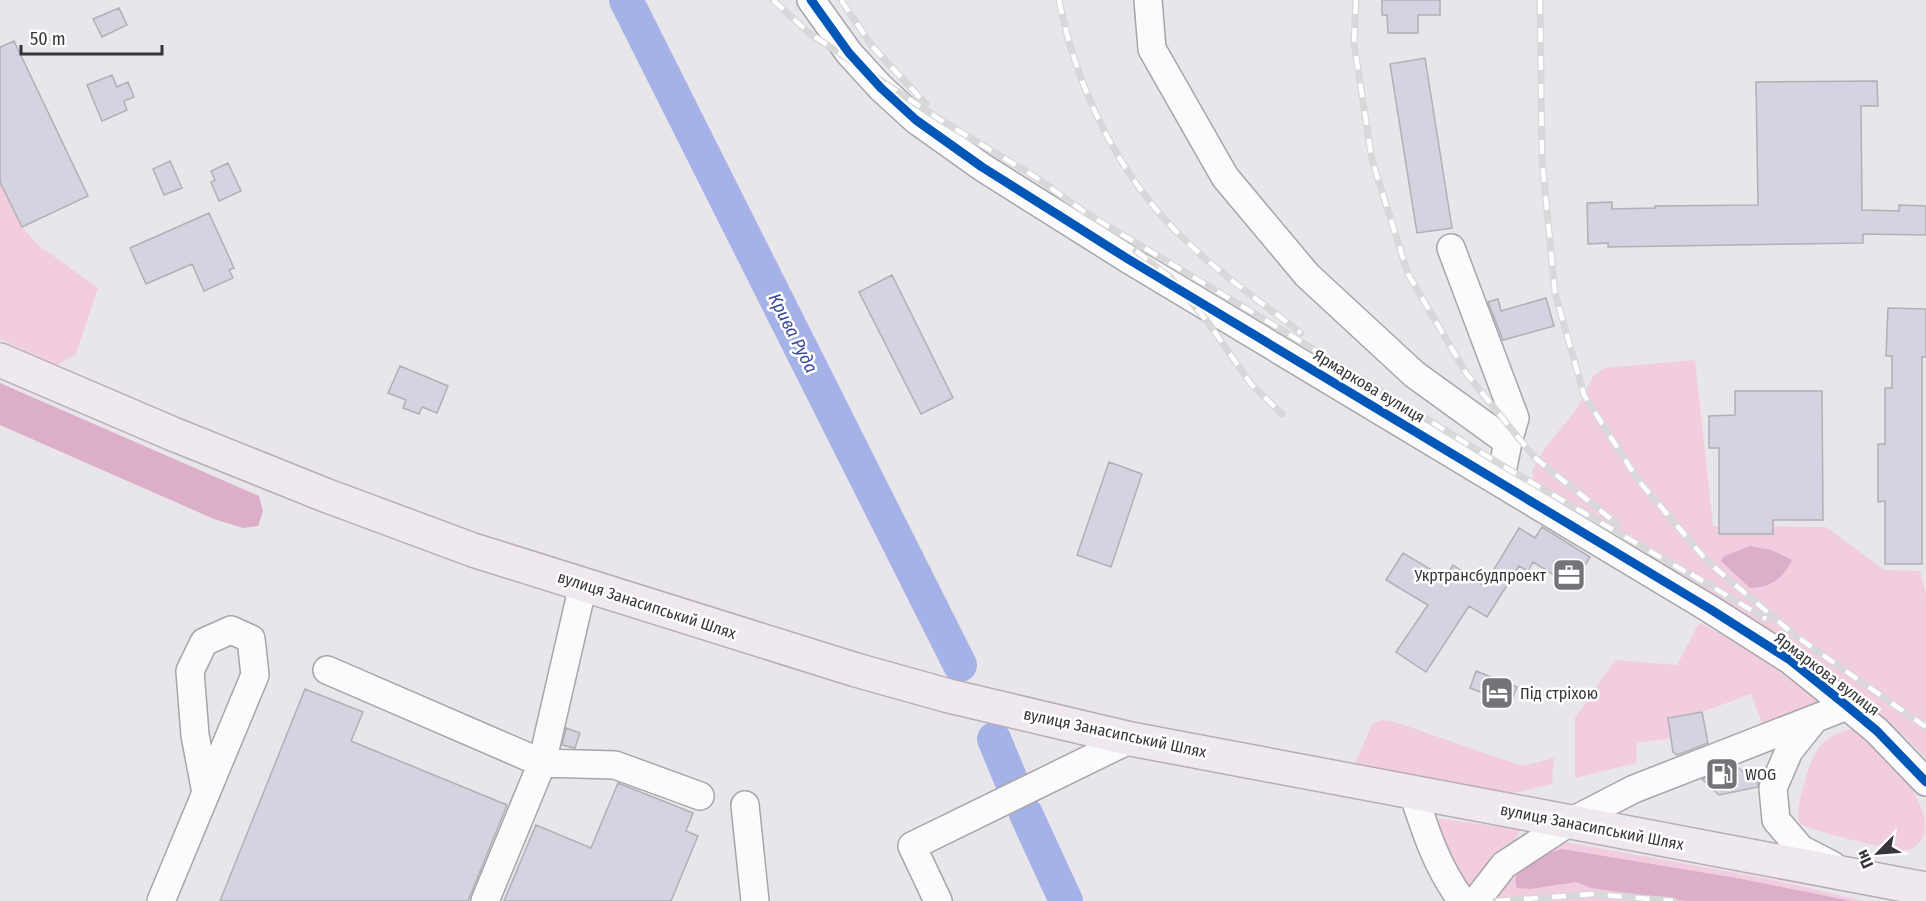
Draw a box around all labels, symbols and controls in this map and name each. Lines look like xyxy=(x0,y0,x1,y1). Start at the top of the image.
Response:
scale bar xyxy=(21,18,162,56)
text: 50 m xyxy=(30,28,66,50)
water label: Крива Руда xyxy=(764,290,822,376)
street label: Ярмаркова вулиця xyxy=(1310,345,1428,427)
office icon: Укртрансбудпроект xyxy=(1551,557,1587,593)
place label: Укртрансбудпроект xyxy=(1413,566,1546,585)
street label: вулиця Занасипський Шлях xyxy=(555,567,739,643)
street label: Ярмаркова вулиця xyxy=(1771,628,1883,720)
hotel icon: Під стріхою xyxy=(1479,675,1515,711)
place label: Під стріхою xyxy=(1520,684,1598,703)
street label: вулиця Занасипський Шлях xyxy=(1022,704,1208,762)
fuel station icon: WOG xyxy=(1704,756,1740,792)
place label: WOG xyxy=(1745,765,1776,784)
street label: вулиця Занасипський Шлях xyxy=(1499,800,1685,854)
north arrow xyxy=(1848,823,1908,883)
text: Пн xyxy=(1852,847,1877,871)

